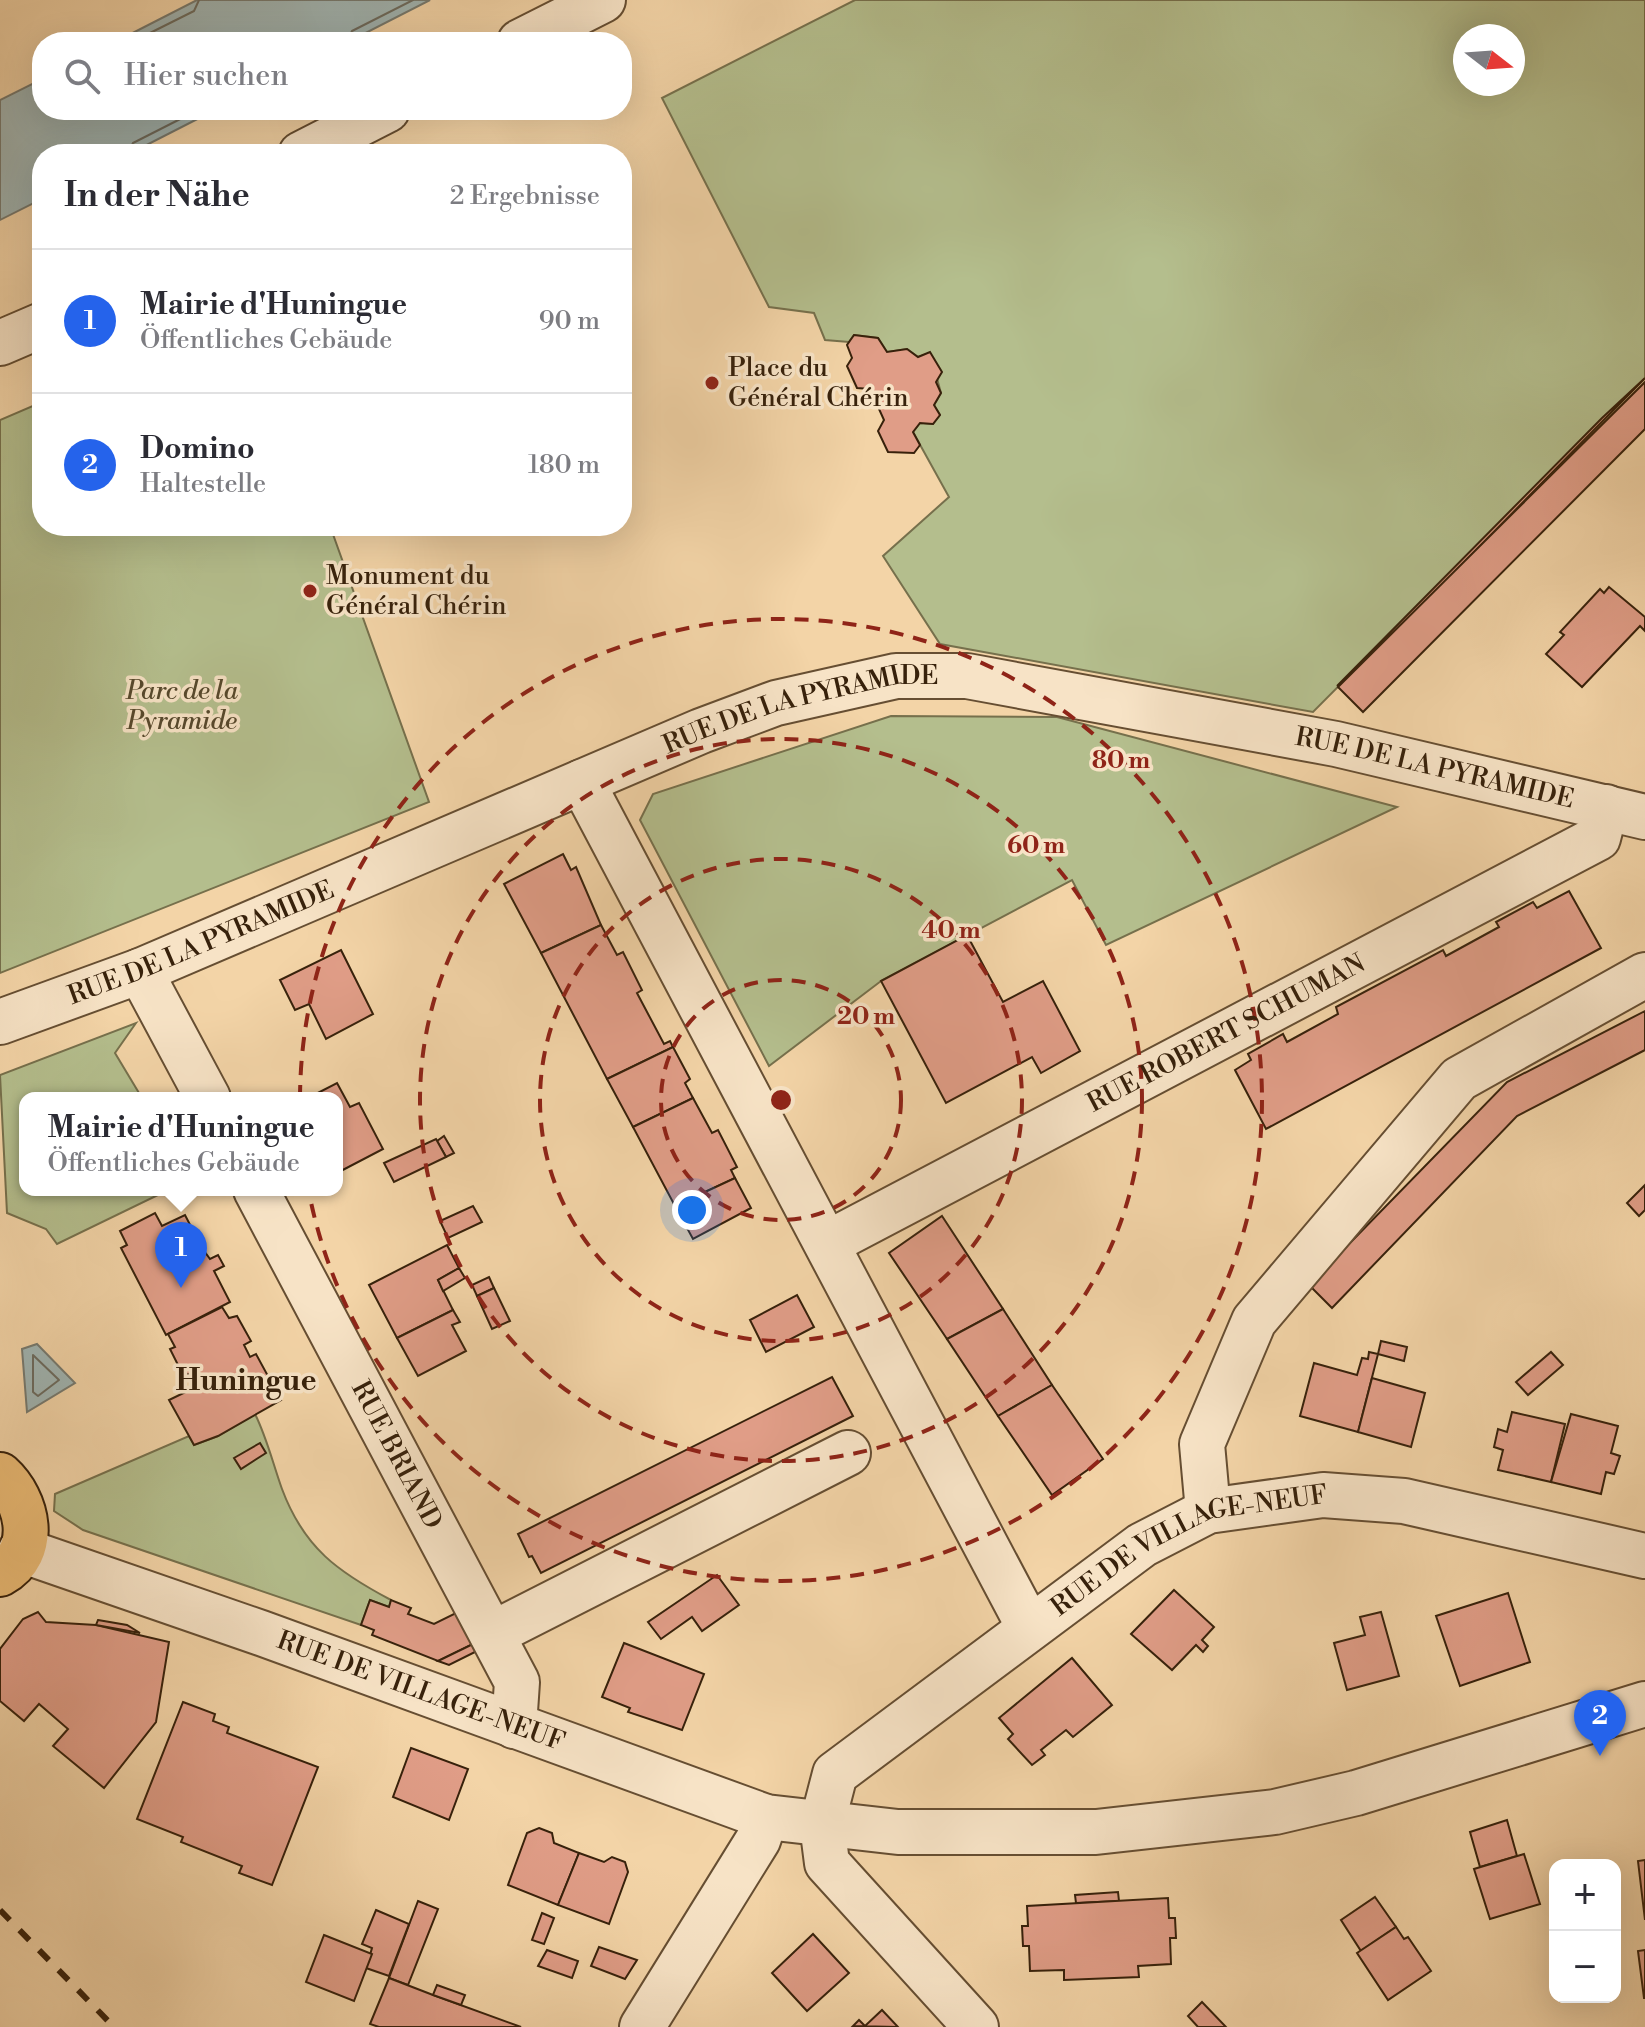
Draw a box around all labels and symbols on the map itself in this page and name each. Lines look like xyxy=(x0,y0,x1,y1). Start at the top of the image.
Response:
north arrow xyxy=(1453,24,1525,96)
place label: Place du Général Chérin xyxy=(728,352,909,414)
marker: Place du Général Chérin xyxy=(703,374,721,392)
place label: Monument du Général Chérin xyxy=(326,560,507,622)
marker: Monument du Général Chérin xyxy=(301,582,319,600)
street label: RUE DE LA PYRAMIDE xyxy=(658,659,938,761)
park label: Parc de la Pyramide xyxy=(125,675,239,737)
street label: RUE DE LA PYRAMIDE xyxy=(1293,721,1577,816)
text: 80 m xyxy=(1092,746,1150,776)
text: 60 m xyxy=(1007,831,1065,861)
street label: RUE DE LA PYRAMIDE xyxy=(63,874,339,1012)
text: 40 m xyxy=(921,916,981,946)
street label: RUE ROBERT SCHUMAN xyxy=(1082,947,1371,1120)
text: 20 m xyxy=(837,1002,895,1032)
centre of rings xyxy=(767,1086,795,1114)
your location xyxy=(672,1190,712,1230)
pin: 1 xyxy=(155,1222,207,1288)
district label: Huningue xyxy=(175,1362,317,1400)
street label: RUE BRIAND xyxy=(344,1375,449,1535)
street label: RUE DE VILLAGE-NEUF xyxy=(1045,1479,1329,1623)
street label: RUE DE VILLAGE-NEUF xyxy=(272,1624,569,1758)
pin: 2 xyxy=(1574,1690,1626,1756)

